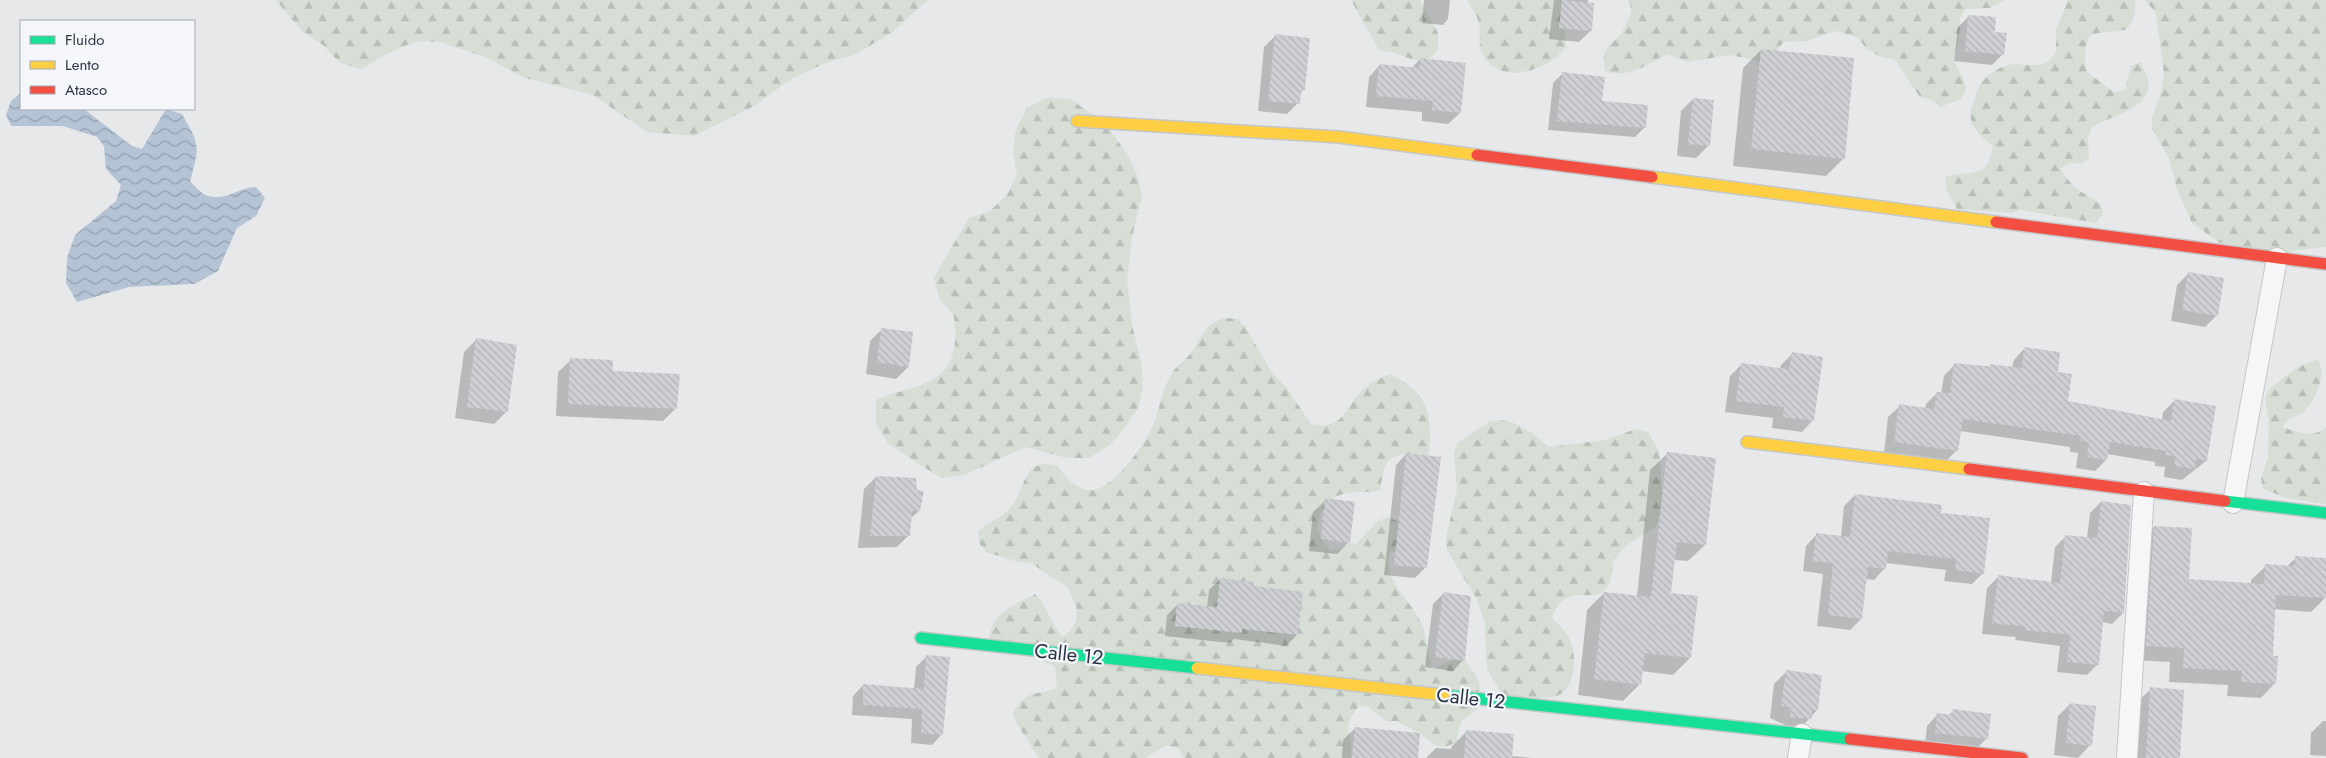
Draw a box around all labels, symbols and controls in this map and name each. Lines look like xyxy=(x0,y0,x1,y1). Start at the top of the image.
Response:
legend xyxy=(20,20,195,110)
text: Fluido xyxy=(65,29,104,51)
text: Lento xyxy=(65,54,99,76)
text: Atasco xyxy=(65,79,107,101)
street label: Calle 12 xyxy=(1033,636,1105,673)
street label: Calle 12 xyxy=(1435,680,1507,717)

